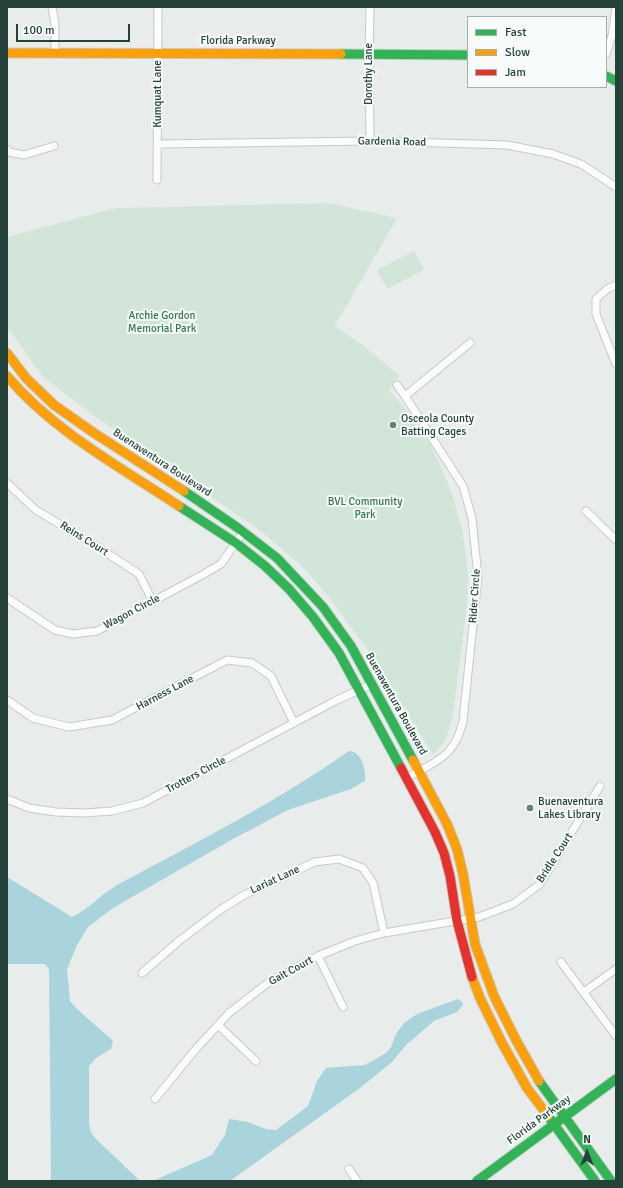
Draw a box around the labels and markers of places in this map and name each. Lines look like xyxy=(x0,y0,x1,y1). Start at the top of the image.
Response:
place label: Osceola County Batting Cages xyxy=(401,412,474,438)
marker: Osceola County Batting Cages xyxy=(388,420,398,430)
place label: Buenaventura Lakes Library xyxy=(538,795,603,821)
marker: Buenaventura Lakes Library xyxy=(525,803,535,813)

